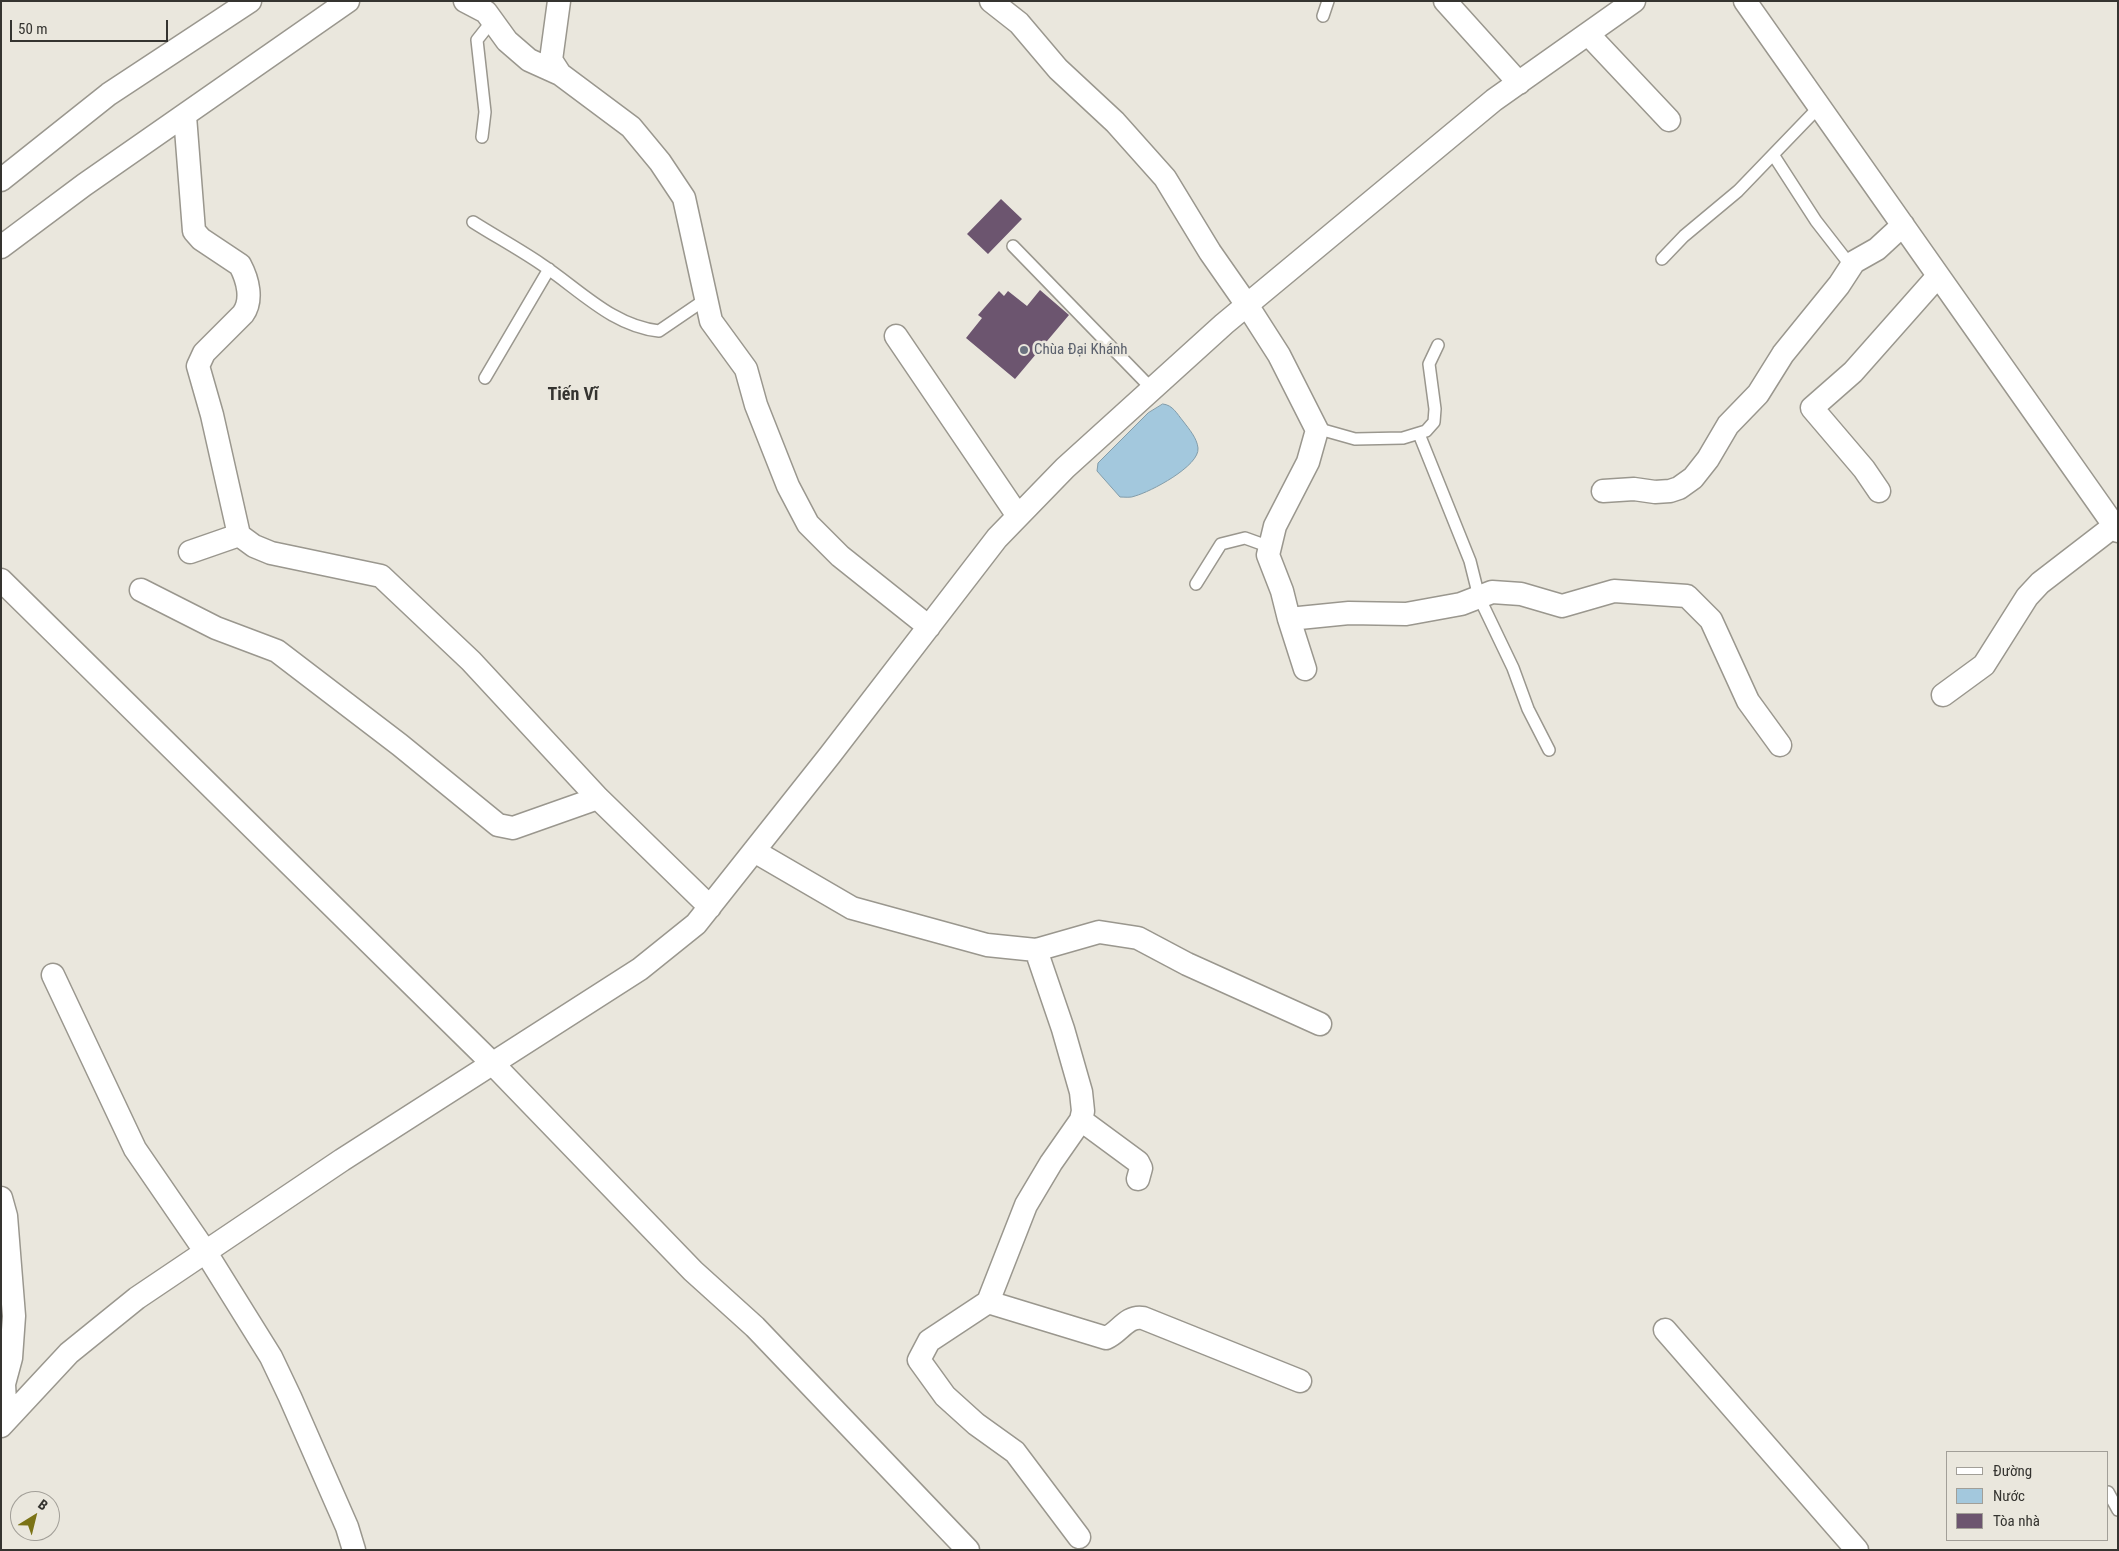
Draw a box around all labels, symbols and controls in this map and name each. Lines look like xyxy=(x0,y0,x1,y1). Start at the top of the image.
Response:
scale bar xyxy=(12,10,170,42)
text: 50 m xyxy=(18,20,48,38)
place label: Chùa Đại Khánh xyxy=(1034,341,1128,359)
marker: Chùa Đại Khánh xyxy=(1018,344,1030,356)
district label: Tiến Vĩ xyxy=(547,384,599,406)
legend xyxy=(1946,1451,2109,1541)
text: Đường xyxy=(1993,1462,2032,1480)
text: Nước xyxy=(1993,1487,2025,1505)
north arrow xyxy=(10,1491,60,1541)
text: B xyxy=(35,1496,51,1513)
text: Tòa nhà xyxy=(1993,1512,2040,1530)

